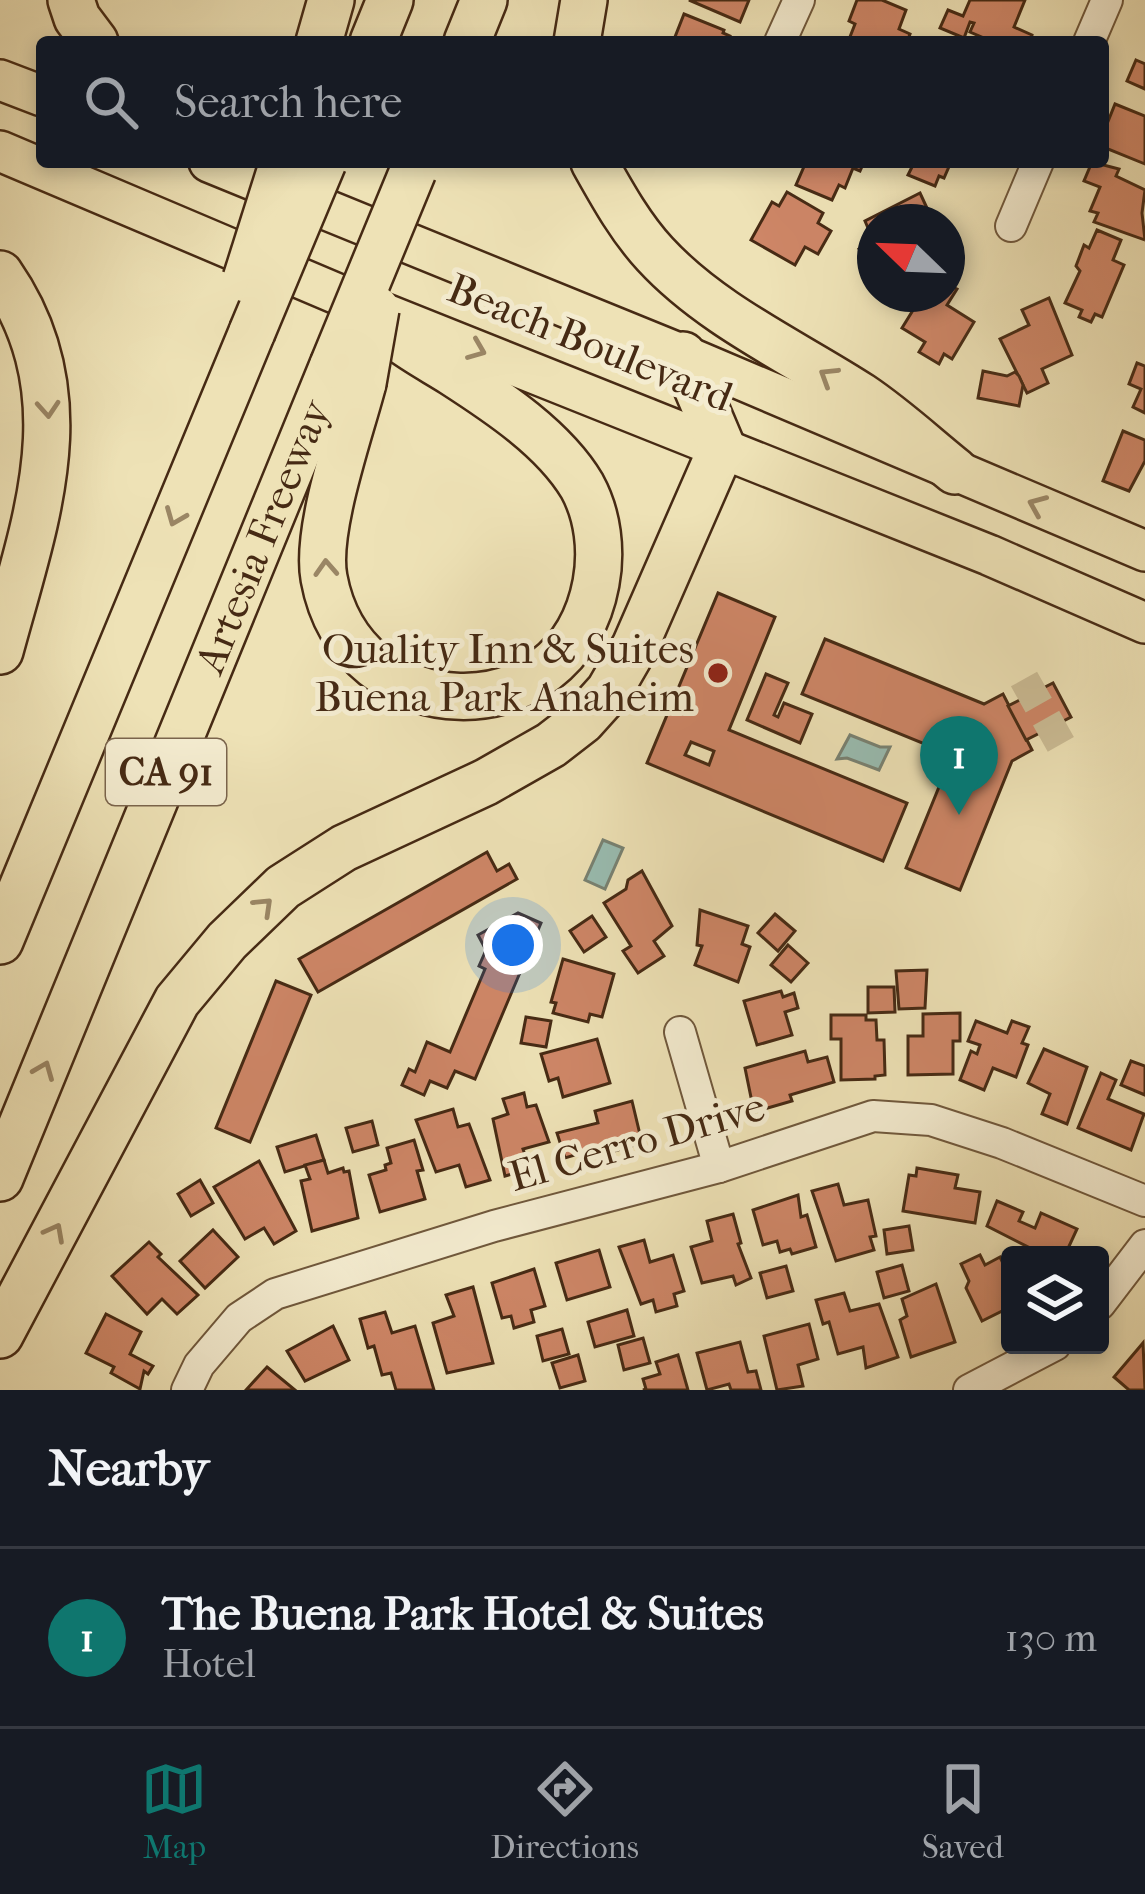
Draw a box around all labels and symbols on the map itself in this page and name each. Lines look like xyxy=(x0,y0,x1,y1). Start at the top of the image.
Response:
north arrow xyxy=(857,204,965,312)
street label: Beach Boulevard xyxy=(441,264,740,423)
one-way arrow xyxy=(465,336,486,360)
one-way arrow xyxy=(819,368,841,390)
street label: Artesia Freeway xyxy=(184,391,341,682)
one-way arrow xyxy=(34,400,60,419)
one-way arrow xyxy=(1028,495,1049,519)
one-way arrow xyxy=(165,506,189,527)
one-way arrow xyxy=(313,558,339,577)
place label: Quality Inn & Suites Buena Park Anaheim xyxy=(315,625,694,722)
marker: Quality Inn & Suites Buena Park Anaheim xyxy=(705,660,731,686)
pin: 1 xyxy=(920,716,998,815)
road number: CA 91 xyxy=(106,739,226,805)
one-way arrow xyxy=(250,898,272,920)
your location xyxy=(483,915,543,975)
one-way arrow xyxy=(30,1060,54,1081)
street label: El Cerro Drive xyxy=(504,1082,770,1202)
one-way arrow xyxy=(41,1223,64,1244)

